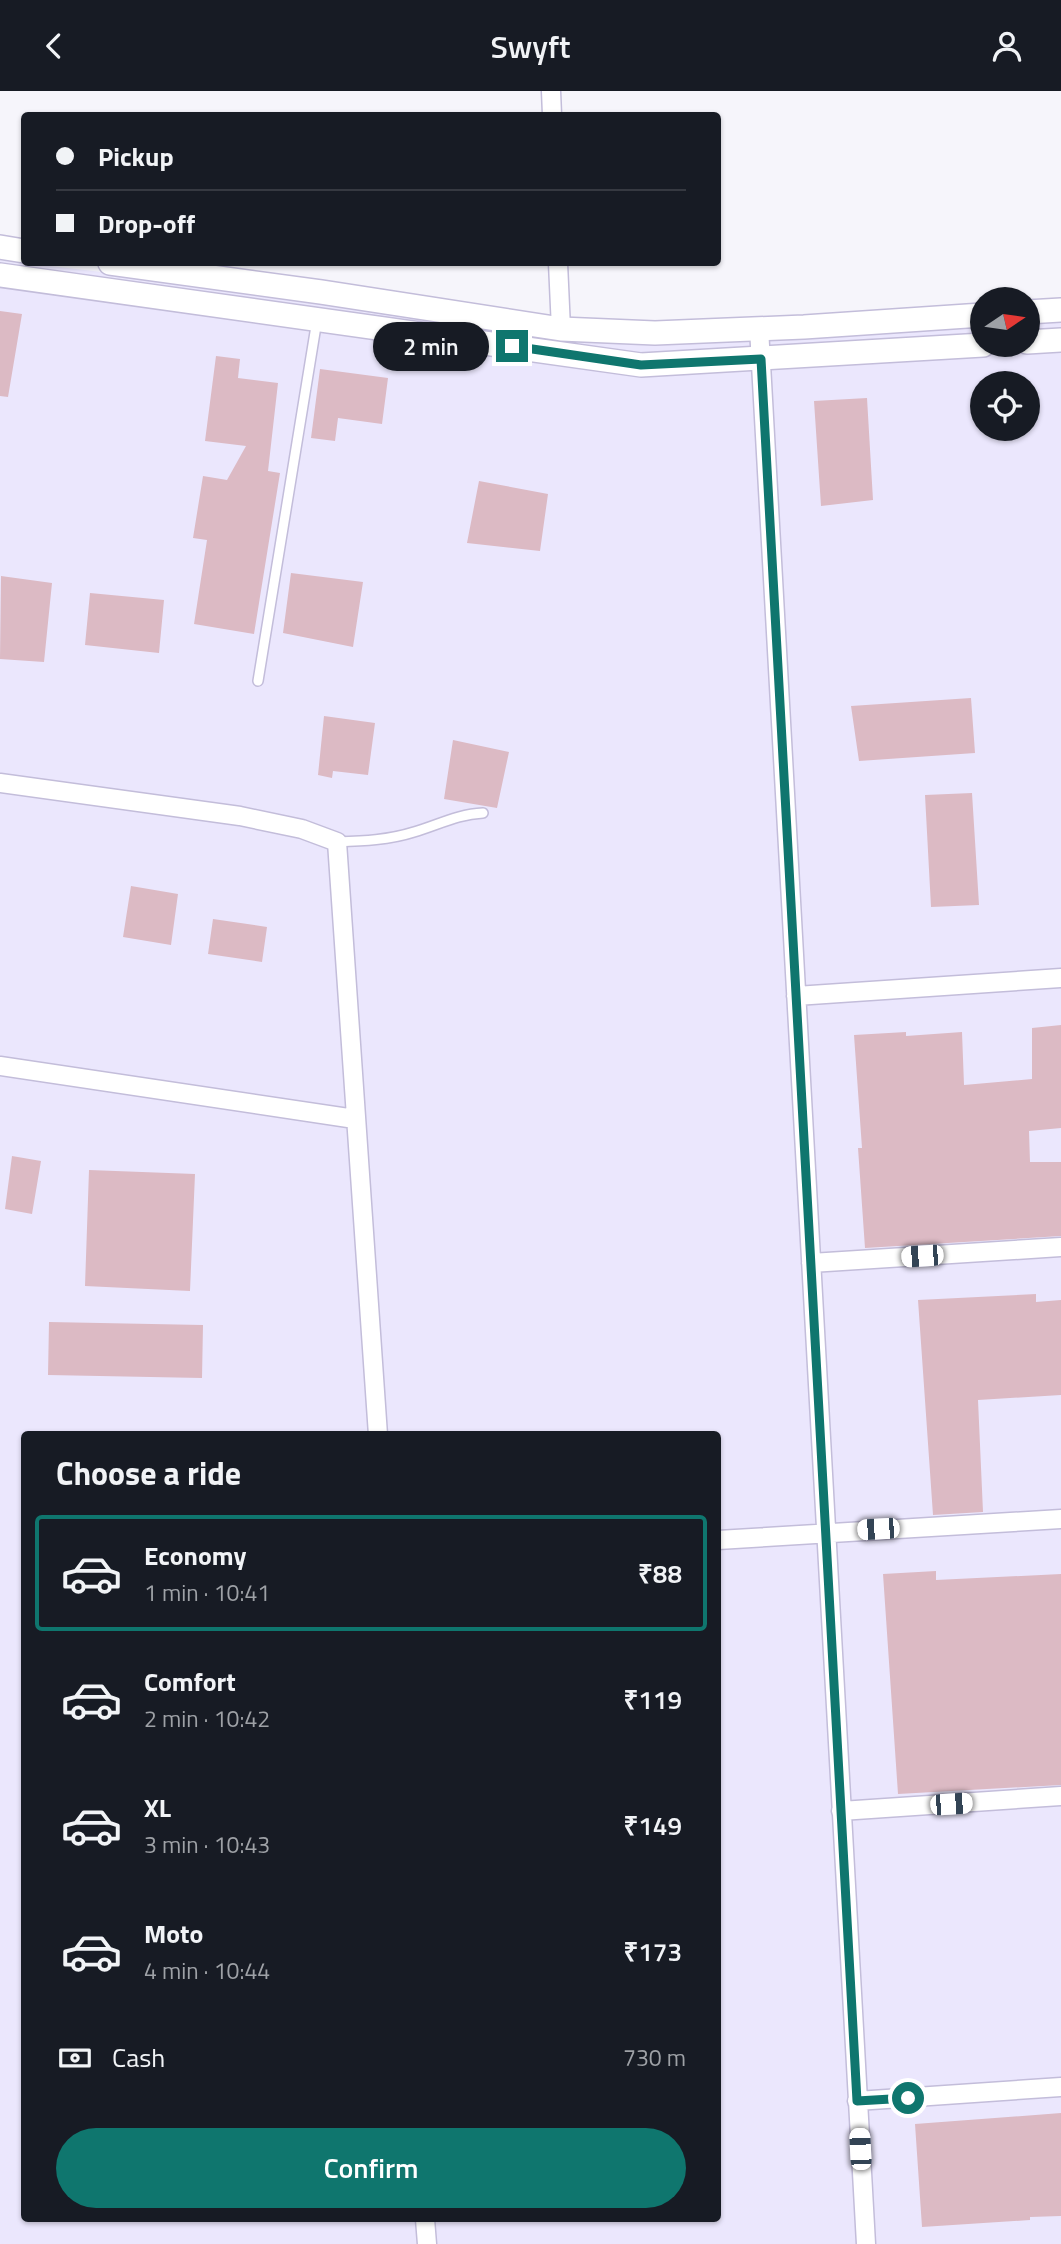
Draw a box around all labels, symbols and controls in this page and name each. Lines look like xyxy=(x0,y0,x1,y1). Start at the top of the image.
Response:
text: Swyft xyxy=(491,22,570,70)
icon: back xyxy=(35,27,73,65)
icon: person xyxy=(988,27,1026,65)
text: Pickup xyxy=(98,137,174,176)
text: Drop-off xyxy=(98,204,195,243)
north arrow xyxy=(970,287,1040,357)
map controls xyxy=(970,287,1040,441)
callout: 2 min xyxy=(372,321,488,371)
text: 2 min xyxy=(403,329,459,364)
route end xyxy=(496,330,528,362)
button: locate xyxy=(970,371,1040,441)
car xyxy=(901,1244,944,1268)
text: Choose a ride xyxy=(56,1449,241,1497)
car xyxy=(857,1517,900,1541)
text: Economy xyxy=(144,1536,246,1575)
icon: car xyxy=(60,1542,123,1605)
text: ₹88 xyxy=(638,1554,682,1593)
text: 1 min · 10:41 xyxy=(144,1575,270,1610)
text: Comfort xyxy=(144,1662,236,1701)
icon: car xyxy=(60,1668,123,1731)
text: ₹119 xyxy=(623,1680,682,1719)
text: 2 min · 10:42 xyxy=(144,1701,270,1736)
text: XL xyxy=(144,1788,171,1827)
car xyxy=(930,1792,973,1816)
icon: car xyxy=(60,1794,123,1857)
text: ₹149 xyxy=(623,1806,682,1845)
text: 3 min · 10:43 xyxy=(144,1827,270,1862)
text: Moto xyxy=(144,1914,203,1953)
icon: car xyxy=(60,1920,123,1983)
text: ₹173 xyxy=(623,1932,682,1971)
text: 4 min · 10:44 xyxy=(144,1953,270,1988)
text: Cash xyxy=(112,2038,165,2077)
icon: cash xyxy=(56,2039,94,2077)
text: 730 m xyxy=(623,2040,686,2075)
route start xyxy=(892,2082,924,2114)
car xyxy=(849,2127,872,2171)
button: Confirm xyxy=(56,2128,686,2208)

